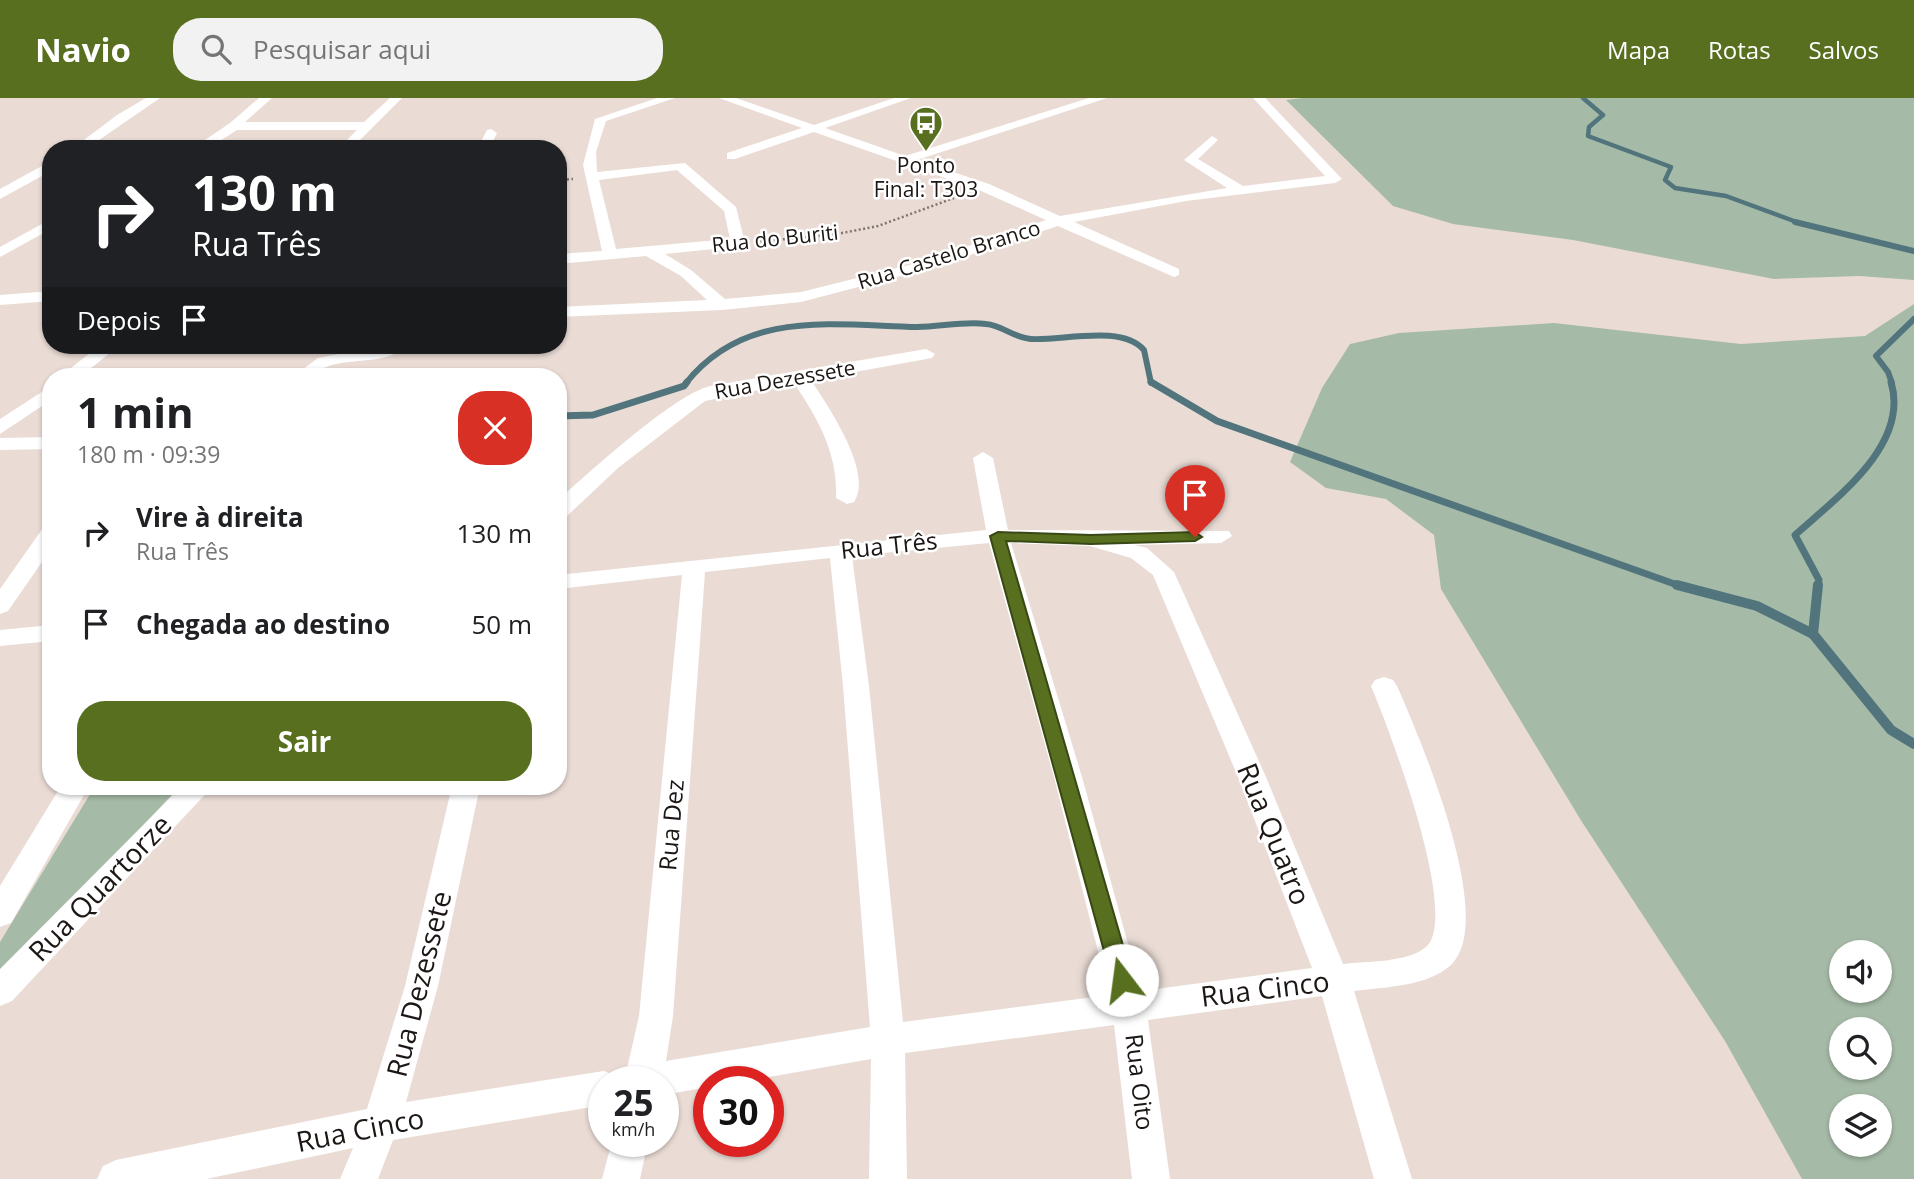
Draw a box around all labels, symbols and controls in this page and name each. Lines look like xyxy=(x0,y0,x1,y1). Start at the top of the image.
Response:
search box xyxy=(173,18,663,81)
text: Navio xyxy=(35,27,131,72)
icon: search xyxy=(197,30,235,68)
text: Pesquisar aqui xyxy=(253,31,431,67)
text: Mapa xyxy=(1607,33,1670,66)
text: Rotas xyxy=(1708,33,1771,66)
text: Salvos xyxy=(1809,33,1879,66)
bus stop icon: Ponto Final: T303 xyxy=(907,104,945,153)
place label: Ponto Final: T303 xyxy=(874,151,978,203)
text: 130 m xyxy=(192,159,337,225)
icon: right xyxy=(77,168,168,259)
street label: Rua Castelo Branco xyxy=(854,213,1044,295)
street label: Rua do Buriti xyxy=(710,217,840,259)
text: Rua Três xyxy=(192,222,321,265)
icon: arrive xyxy=(175,301,213,339)
text: Depois xyxy=(77,302,161,338)
street label: Rua Dezessete xyxy=(712,353,858,405)
text: 1 min xyxy=(77,383,194,440)
button: close xyxy=(458,391,532,465)
text: 180 m · 09:39 xyxy=(77,438,220,470)
pin xyxy=(1165,465,1225,537)
icon: arrive xyxy=(1176,476,1214,514)
text: Vire à direita xyxy=(136,499,304,535)
icon: right xyxy=(77,514,115,552)
text: 130 m xyxy=(457,515,532,551)
street label: Rua Três xyxy=(839,523,939,566)
text: Rua Três xyxy=(136,535,229,567)
icon: arrive xyxy=(77,605,115,643)
text: Chegada ao destino xyxy=(136,606,390,642)
text: 50 m xyxy=(471,606,532,642)
button: Sair xyxy=(77,701,532,781)
street label: Rua Quatro xyxy=(1229,757,1321,910)
street label: Rua Dez xyxy=(650,778,691,872)
street label: Rua Quartorze xyxy=(19,806,179,969)
street label: Rua Dezessete xyxy=(377,887,459,1081)
map controls xyxy=(1829,940,1892,1157)
button: sound xyxy=(1829,940,1892,1003)
position arrow xyxy=(1085,943,1159,1017)
street label: Rua Cinco xyxy=(1198,961,1331,1015)
button: search xyxy=(1829,1017,1892,1080)
street label: Rua Oito xyxy=(1118,1032,1163,1132)
speed limit sign: 30 xyxy=(693,1066,784,1157)
text: 25 xyxy=(613,1079,654,1126)
button: layers xyxy=(1829,1094,1892,1157)
street label: Rua Cinco xyxy=(293,1098,427,1160)
text: km/h xyxy=(612,1117,655,1141)

